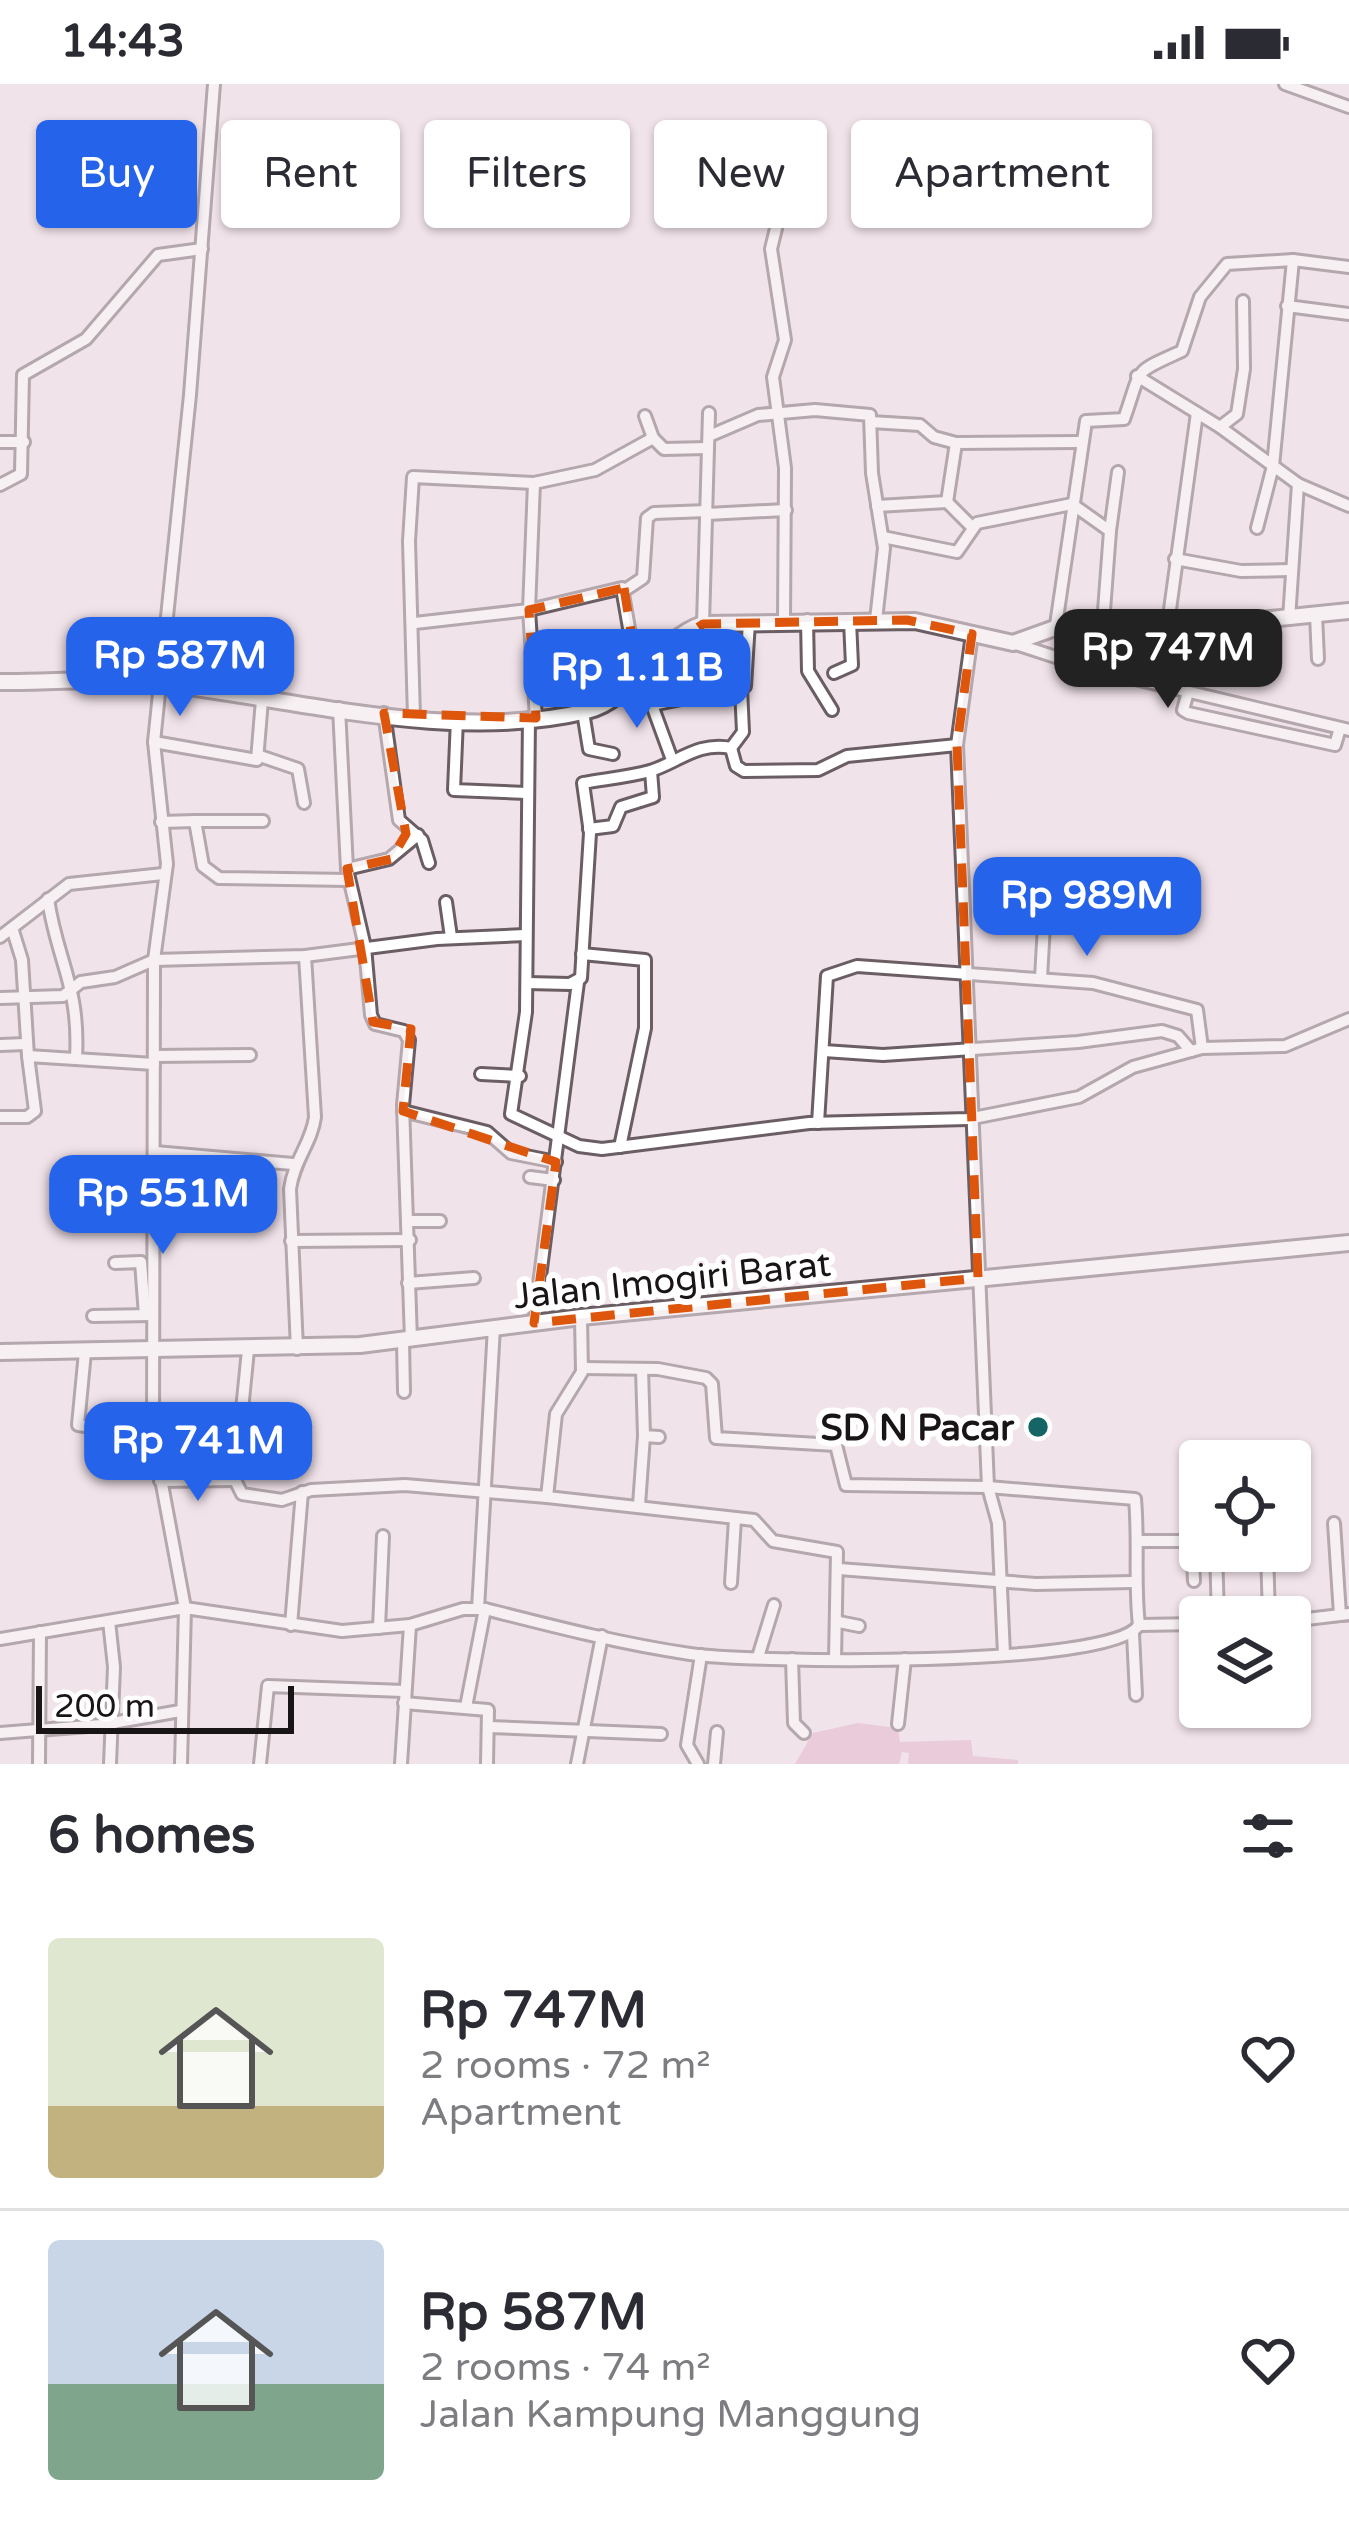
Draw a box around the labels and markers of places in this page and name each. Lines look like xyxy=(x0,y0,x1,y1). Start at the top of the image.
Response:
pin: Rp 747M xyxy=(1057,609,1279,711)
pin: Rp 587M xyxy=(69,617,291,719)
pin: Rp 1.11B xyxy=(513,629,761,731)
pin: Rp 989M xyxy=(976,857,1198,959)
pin: Rp 551M xyxy=(52,1155,274,1257)
pin: Rp 741M xyxy=(87,1402,309,1504)
place label: SD N Pacar xyxy=(820,1407,1015,1450)
marker: SD N Pacar xyxy=(1025,1414,1051,1440)

